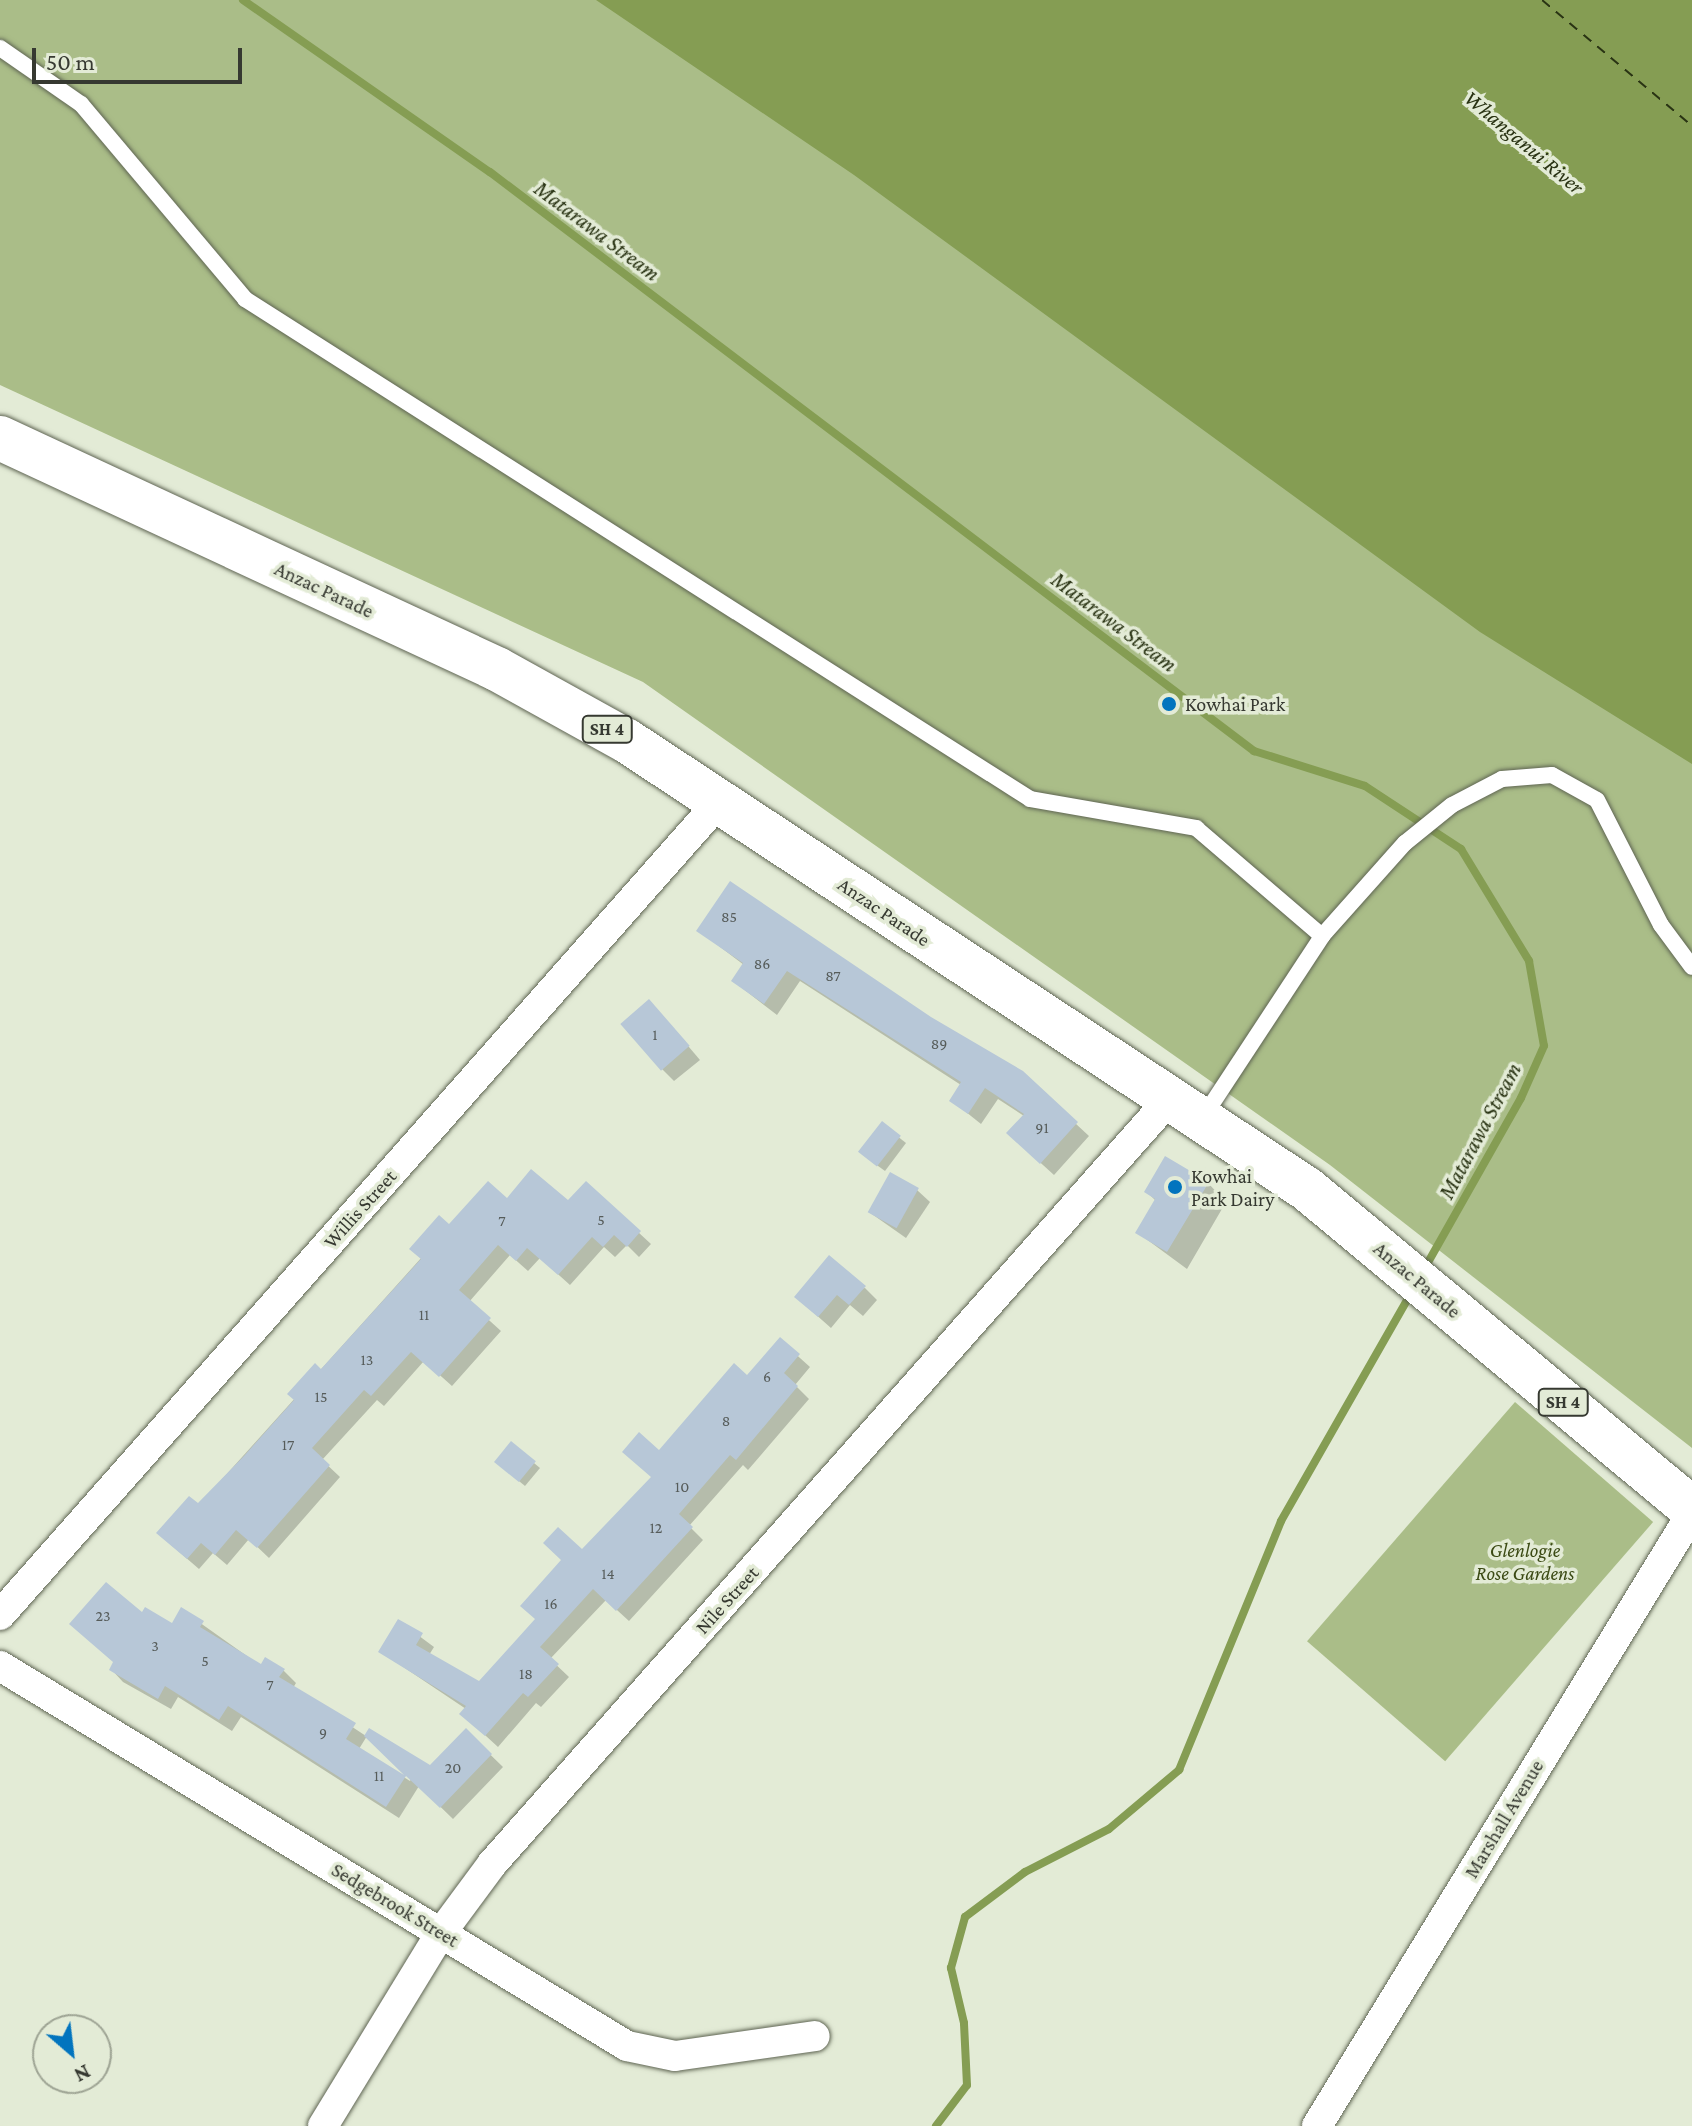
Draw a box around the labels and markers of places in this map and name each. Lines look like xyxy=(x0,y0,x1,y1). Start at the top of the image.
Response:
place label: Kowhai Park xyxy=(1185,692,1285,716)
marker: Kowhai Park xyxy=(1160,695,1178,713)
place label: Kowhai Park Dairy xyxy=(1191,1164,1274,1211)
marker: Kowhai Park Dairy xyxy=(1166,1178,1184,1196)

